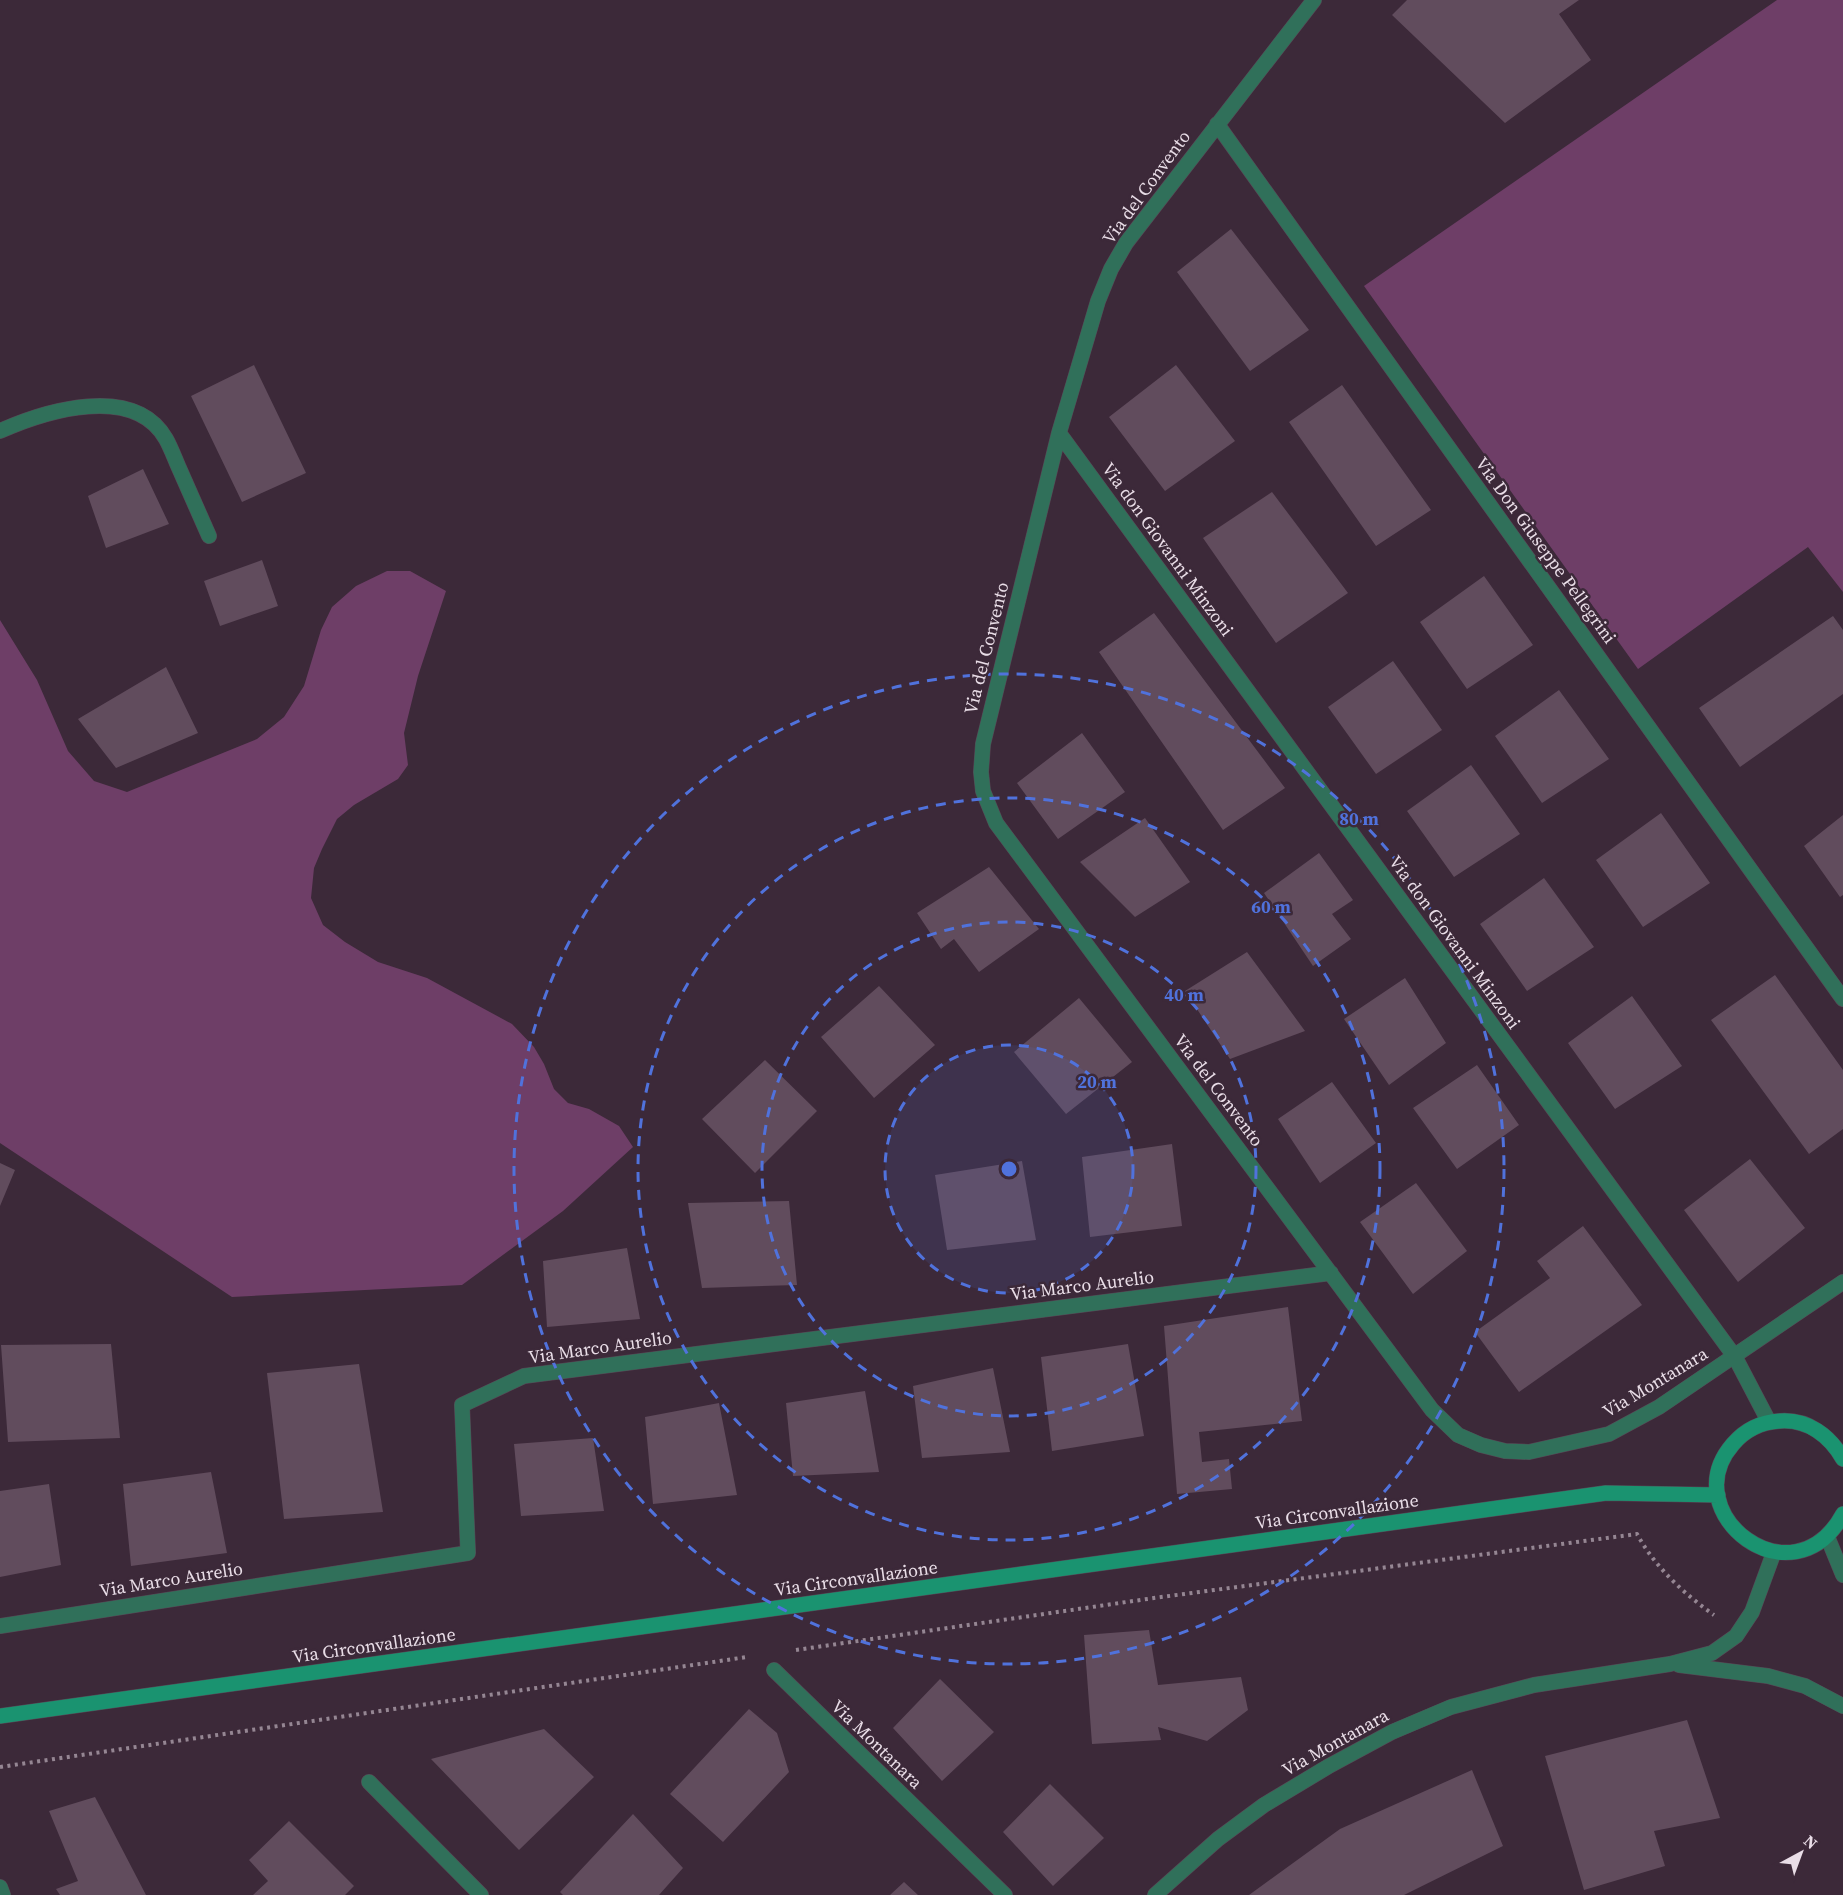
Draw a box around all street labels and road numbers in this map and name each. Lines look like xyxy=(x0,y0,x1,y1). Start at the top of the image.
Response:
street label: Via del Convento xyxy=(1096,125,1196,249)
street label: Via Don Giuseppe Pellegrini xyxy=(1470,452,1622,648)
street label: Via don Giovanni Minzoni xyxy=(1096,457,1240,641)
street label: Via del Convento xyxy=(958,579,1015,717)
street label: Via don Giovanni Minzoni xyxy=(1383,850,1527,1034)
street label: Via del Convento xyxy=(1168,1029,1270,1152)
street label: Via Marco Aurelio xyxy=(1009,1264,1155,1306)
street label: Via Marco Aurelio xyxy=(527,1325,673,1369)
street label: Via Montanara xyxy=(1598,1340,1713,1423)
street label: Via Circonvallazione xyxy=(1254,1487,1420,1535)
street label: Via Circonvallazione xyxy=(773,1554,939,1602)
street label: Via Marco Aurelio xyxy=(98,1555,245,1603)
street label: Via Circonvallazione xyxy=(291,1621,457,1669)
street label: Via Montanara xyxy=(826,1694,929,1795)
street label: Via Montanara xyxy=(1277,1702,1394,1782)

